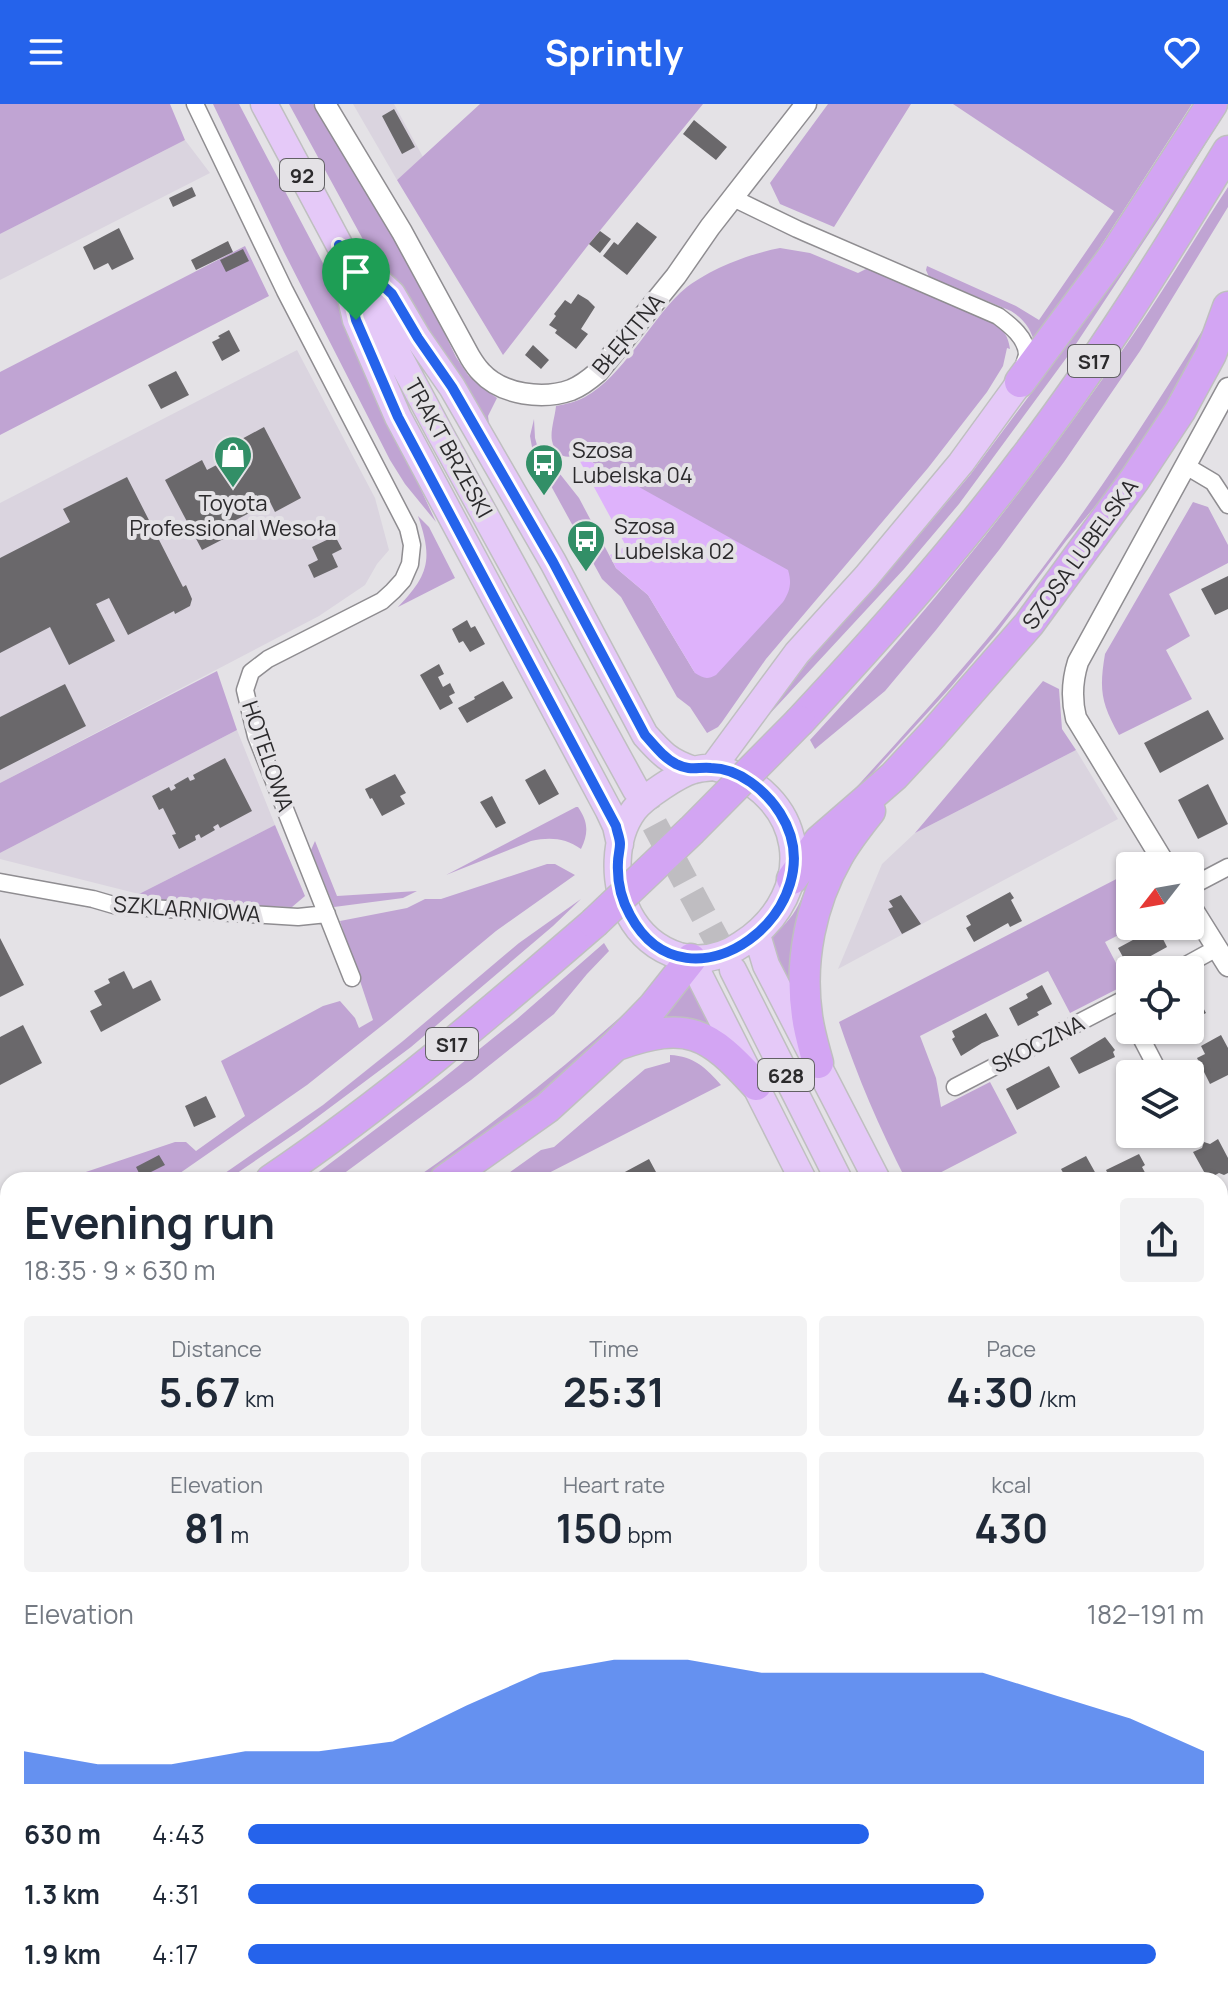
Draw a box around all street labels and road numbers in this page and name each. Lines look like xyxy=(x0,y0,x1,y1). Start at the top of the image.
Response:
road number: 92 xyxy=(280,159,324,191)
street label: BŁĘKITNA xyxy=(585,287,671,381)
road number: S17 xyxy=(1068,345,1120,377)
street label: TRAKT BRZESKI xyxy=(398,373,500,523)
street label: SZOSA LUBELSKA xyxy=(1015,473,1145,635)
street label: HOTELOWA xyxy=(235,697,301,815)
street label: SZKLARNIOWA xyxy=(112,889,262,929)
street label: SKOCZNA xyxy=(987,1008,1089,1080)
road number: S17 xyxy=(426,1028,478,1060)
road number: 628 xyxy=(758,1059,814,1091)

